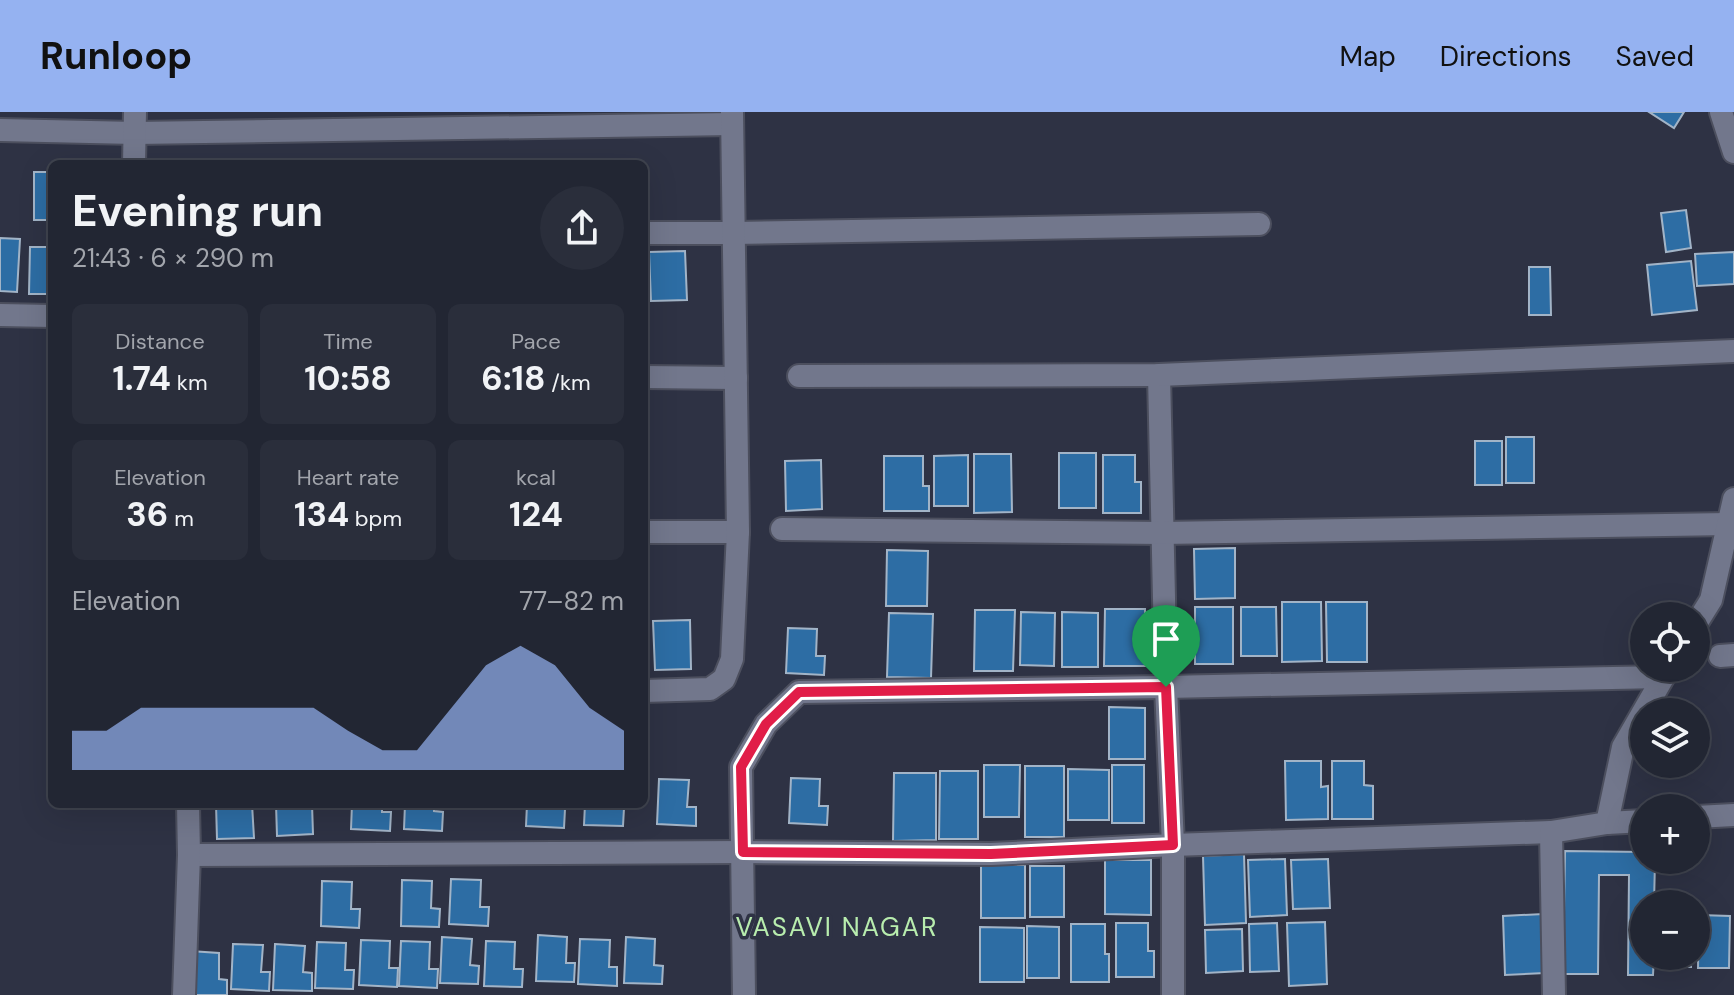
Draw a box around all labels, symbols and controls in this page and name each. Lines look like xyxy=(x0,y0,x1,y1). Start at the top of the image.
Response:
text: Runloop xyxy=(40,31,192,81)
text: Map xyxy=(1339,38,1396,75)
text: Directions xyxy=(1440,38,1572,75)
text: Saved xyxy=(1616,38,1694,75)
text: Evening run xyxy=(72,182,323,240)
button: share xyxy=(540,186,624,270)
text: 21:43 · 6 × 290 m xyxy=(72,241,274,275)
text: Distance xyxy=(115,327,205,356)
text: Time xyxy=(323,327,373,356)
text: Pace xyxy=(511,327,561,356)
text: 1.74 xyxy=(112,356,171,401)
text: 10:58 xyxy=(304,356,392,401)
text: 6:18 xyxy=(481,356,545,401)
text: km xyxy=(171,368,208,397)
text: /km xyxy=(545,368,591,397)
text: Elevation xyxy=(114,463,206,492)
text: Heart rate xyxy=(297,463,399,492)
text: kcal xyxy=(516,463,556,492)
text: 36 xyxy=(126,492,168,537)
text: 134 xyxy=(294,492,349,537)
text: 124 xyxy=(509,492,563,537)
text: m xyxy=(168,504,194,533)
text: bpm xyxy=(349,504,402,533)
text: Elevation xyxy=(72,584,180,618)
text: 77–82 m xyxy=(519,584,624,618)
map controls xyxy=(1630,602,1710,970)
button: locate xyxy=(1630,602,1710,682)
pin xyxy=(1132,605,1200,687)
icon: arrive xyxy=(1144,617,1188,661)
button: layers xyxy=(1630,698,1710,778)
button: + xyxy=(1630,794,1710,874)
button: − xyxy=(1630,890,1710,970)
district label: VASAVI NAGAR xyxy=(736,910,938,944)

